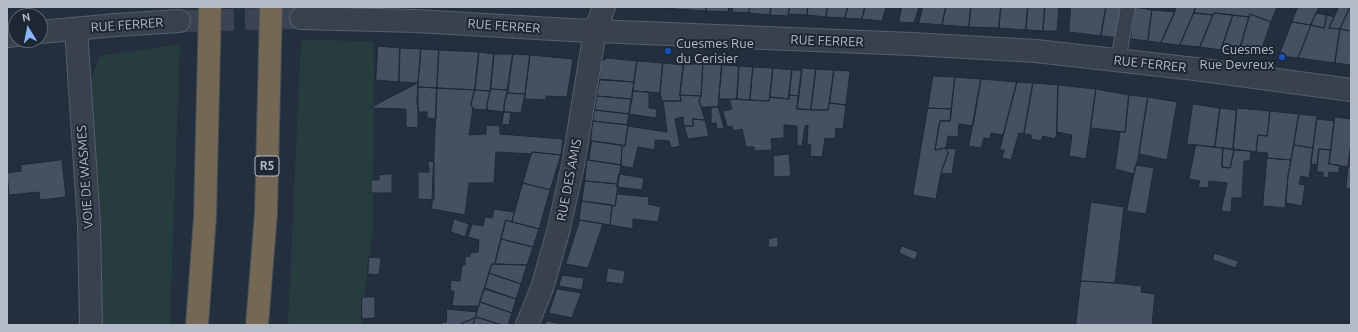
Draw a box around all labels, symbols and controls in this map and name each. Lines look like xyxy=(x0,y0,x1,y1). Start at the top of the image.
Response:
north arrow xyxy=(8,8,48,48)
text: N xyxy=(21,11,31,24)
street label: RUE FERRER xyxy=(90,15,164,35)
street label: RUE FERRER xyxy=(467,16,541,36)
street label: RUE FERRER xyxy=(790,32,864,50)
place label: Cuesmes Rue du Cerisier xyxy=(676,36,754,67)
place label: Cuesmes Rue Devreux xyxy=(1200,42,1274,73)
marker: Cuesmes Rue du Cerisier xyxy=(663,46,673,56)
street label: RUE FERRER xyxy=(1113,52,1187,76)
marker: Cuesmes Rue Devreux xyxy=(1277,52,1287,62)
street label: VOIE DE WASMES xyxy=(74,125,96,229)
street label: RUE DES AMIS xyxy=(553,138,585,222)
road number: R5 xyxy=(255,156,279,176)

